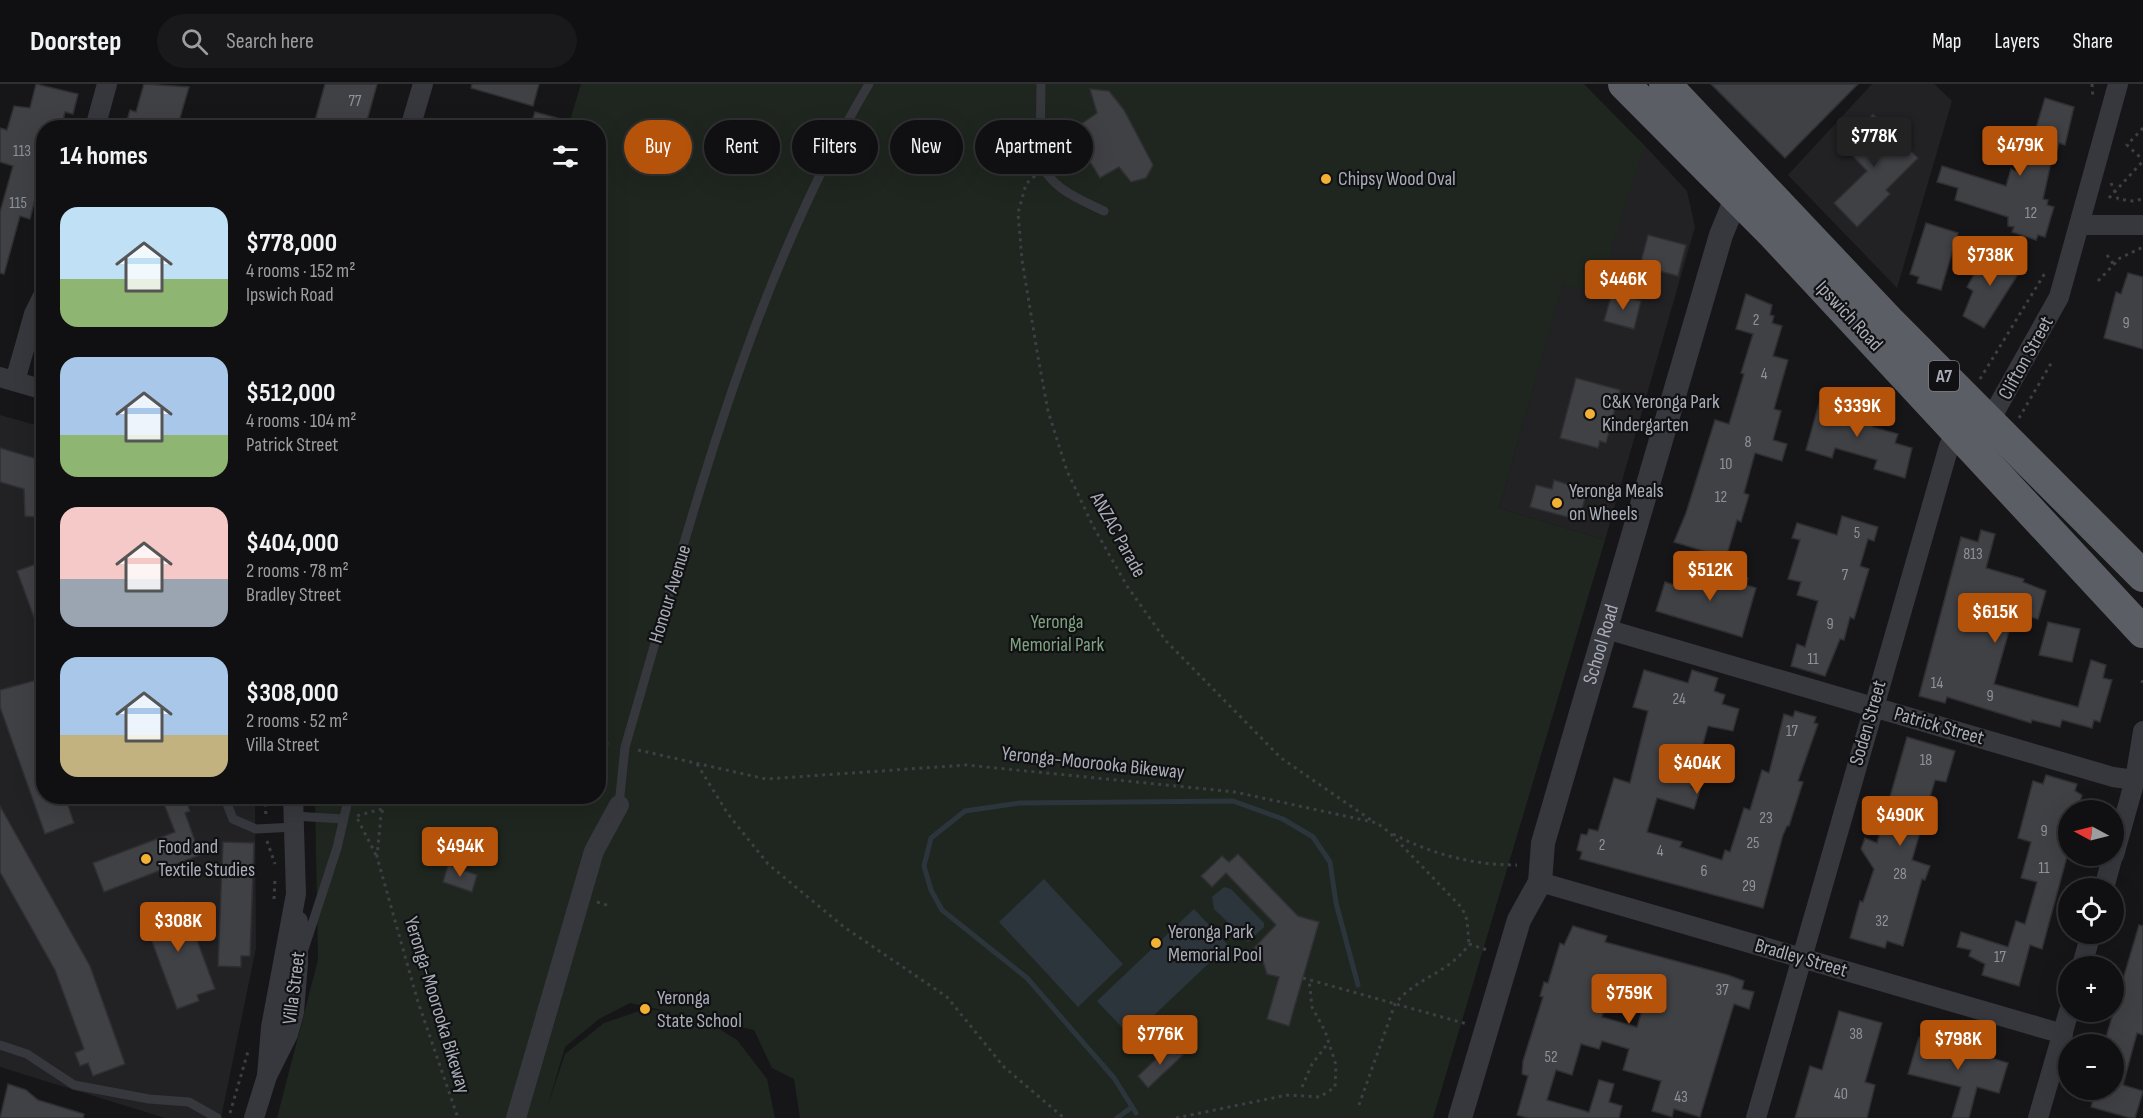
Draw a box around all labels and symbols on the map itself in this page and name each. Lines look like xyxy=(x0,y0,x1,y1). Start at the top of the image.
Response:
house number: 77 xyxy=(349,92,362,111)
pin: $778K xyxy=(1832,117,1916,168)
pin: $479K xyxy=(1978,126,2062,177)
house number: 113 xyxy=(13,142,31,161)
place label: Chipsy Wood Oval xyxy=(1338,167,1456,191)
marker: Chipsy Wood Oval xyxy=(1319,172,1333,186)
house number: 115 xyxy=(9,194,27,213)
house number: 12 xyxy=(2025,204,2037,223)
pin: $738K xyxy=(1948,236,2032,287)
pin: $446K xyxy=(1581,260,1665,311)
street label: Ipswich Road xyxy=(1810,276,1888,356)
house number: 2 xyxy=(1753,311,1759,330)
street label: Clifton Street xyxy=(1993,312,2059,404)
house number: 9 xyxy=(2122,314,2130,333)
road number: A7 xyxy=(1929,361,1959,391)
house number: 4 xyxy=(1761,365,1768,384)
pin: $339K xyxy=(1815,387,1899,438)
place label: C&K Yeronga Park Kindergarten xyxy=(1602,390,1720,437)
marker: C&K Yeronga Park Kindergarten xyxy=(1583,407,1597,421)
house number: 8 xyxy=(1744,433,1752,452)
house number: 10 xyxy=(1720,455,1732,474)
place label: Yeronga Meals on Wheels xyxy=(1569,479,1664,526)
street label: ANZAC Parade xyxy=(1084,487,1151,582)
house number: 12 xyxy=(1715,488,1727,507)
marker: Yeronga Meals on Wheels xyxy=(1550,496,1564,510)
house number: 5 xyxy=(1854,524,1860,543)
street label: Honour Avenue xyxy=(644,542,696,646)
house number: 813 xyxy=(1963,545,1983,564)
pin: $512K xyxy=(1668,551,1752,602)
house number: 7 xyxy=(1842,566,1849,585)
pin: $615K xyxy=(1953,593,2037,644)
street label: School Road xyxy=(1578,602,1624,687)
park label: Yeronga Memorial Park xyxy=(1010,610,1105,657)
house number: 9 xyxy=(1826,615,1834,634)
house number: 11 xyxy=(1807,650,1819,669)
house number: 14 xyxy=(1931,674,1943,693)
street label: Soden Street xyxy=(1844,678,1892,768)
house number: 9 xyxy=(1986,687,1994,706)
house number: 24 xyxy=(1672,690,1686,709)
street label: Patrick Street xyxy=(1891,702,1987,750)
house number: 17 xyxy=(1786,722,1799,741)
street label: Yeronga-Moorooka Bikeway xyxy=(1000,741,1186,785)
pin: $404K xyxy=(1655,744,1739,795)
house number: 18 xyxy=(1920,751,1932,770)
pin: $490K xyxy=(1858,796,1942,847)
north arrow xyxy=(2058,800,2124,866)
house number: 23 xyxy=(1759,809,1773,828)
house number: 9 xyxy=(2040,822,2048,841)
pin: $494K xyxy=(418,827,502,878)
house number: 25 xyxy=(1746,834,1760,853)
place label: Food and Textile Studies xyxy=(158,835,255,882)
house number: 2 xyxy=(1599,836,1605,855)
house number: 4 xyxy=(1657,842,1664,861)
marker: Food and Textile Studies xyxy=(139,852,153,866)
house number: 11 xyxy=(2038,859,2050,878)
house number: 6 xyxy=(1700,862,1708,881)
house number: 28 xyxy=(1893,865,1907,884)
house number: 29 xyxy=(1742,877,1756,896)
pin: $308K xyxy=(136,902,220,953)
house number: 32 xyxy=(1875,912,1889,931)
street label: Yeronga-Moorooka Bikeway xyxy=(399,914,475,1097)
place label: Yeronga Park Memorial Pool xyxy=(1168,920,1262,967)
street label: Bradley Street xyxy=(1752,933,1850,983)
marker: Yeronga Park Memorial Pool xyxy=(1149,936,1163,950)
house number: 17 xyxy=(1994,948,2007,967)
street label: Villa Street xyxy=(278,950,310,1026)
pin: $759K xyxy=(1587,974,1671,1025)
house number: 37 xyxy=(1715,981,1729,1000)
place label: Yeronga State School xyxy=(657,986,742,1033)
marker: Yeronga State School xyxy=(638,1002,652,1016)
pin: $776K xyxy=(1118,1015,1202,1066)
pin: $798K xyxy=(1916,1020,2000,1071)
house number: 38 xyxy=(1849,1025,1863,1044)
house number: 52 xyxy=(1544,1048,1558,1067)
house number: 40 xyxy=(1834,1085,1848,1104)
house number: 43 xyxy=(1674,1088,1688,1107)

